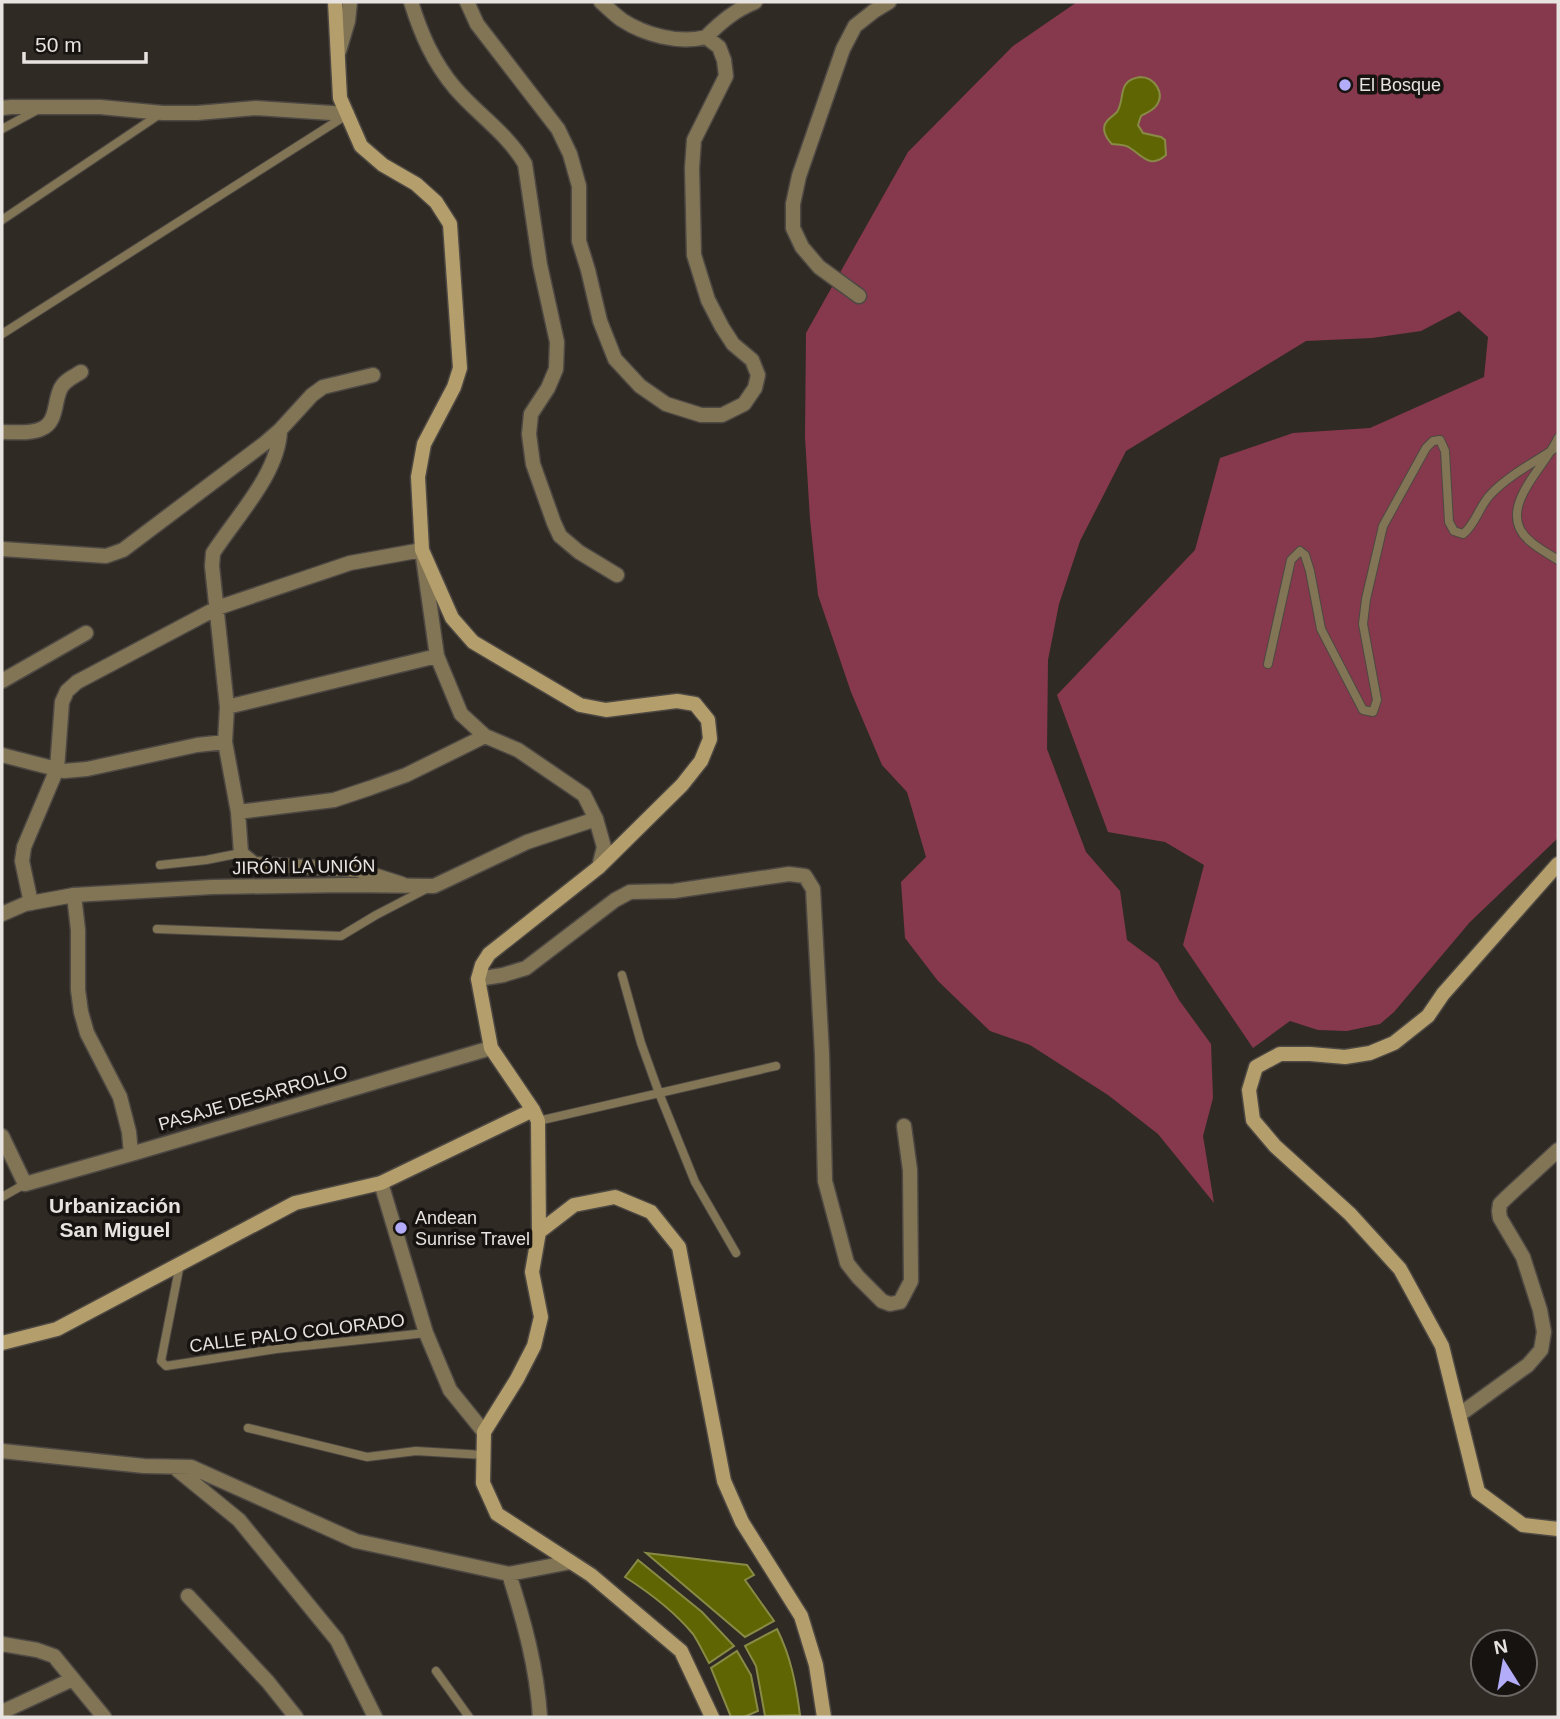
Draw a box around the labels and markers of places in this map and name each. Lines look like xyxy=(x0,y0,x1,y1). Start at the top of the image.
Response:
place label: El Bosque xyxy=(1359,75,1441,95)
marker: El Bosque xyxy=(1337,77,1353,93)
place label: Andean Sunrise Travel xyxy=(415,1208,530,1249)
marker: Andean Sunrise Travel xyxy=(393,1220,409,1236)

